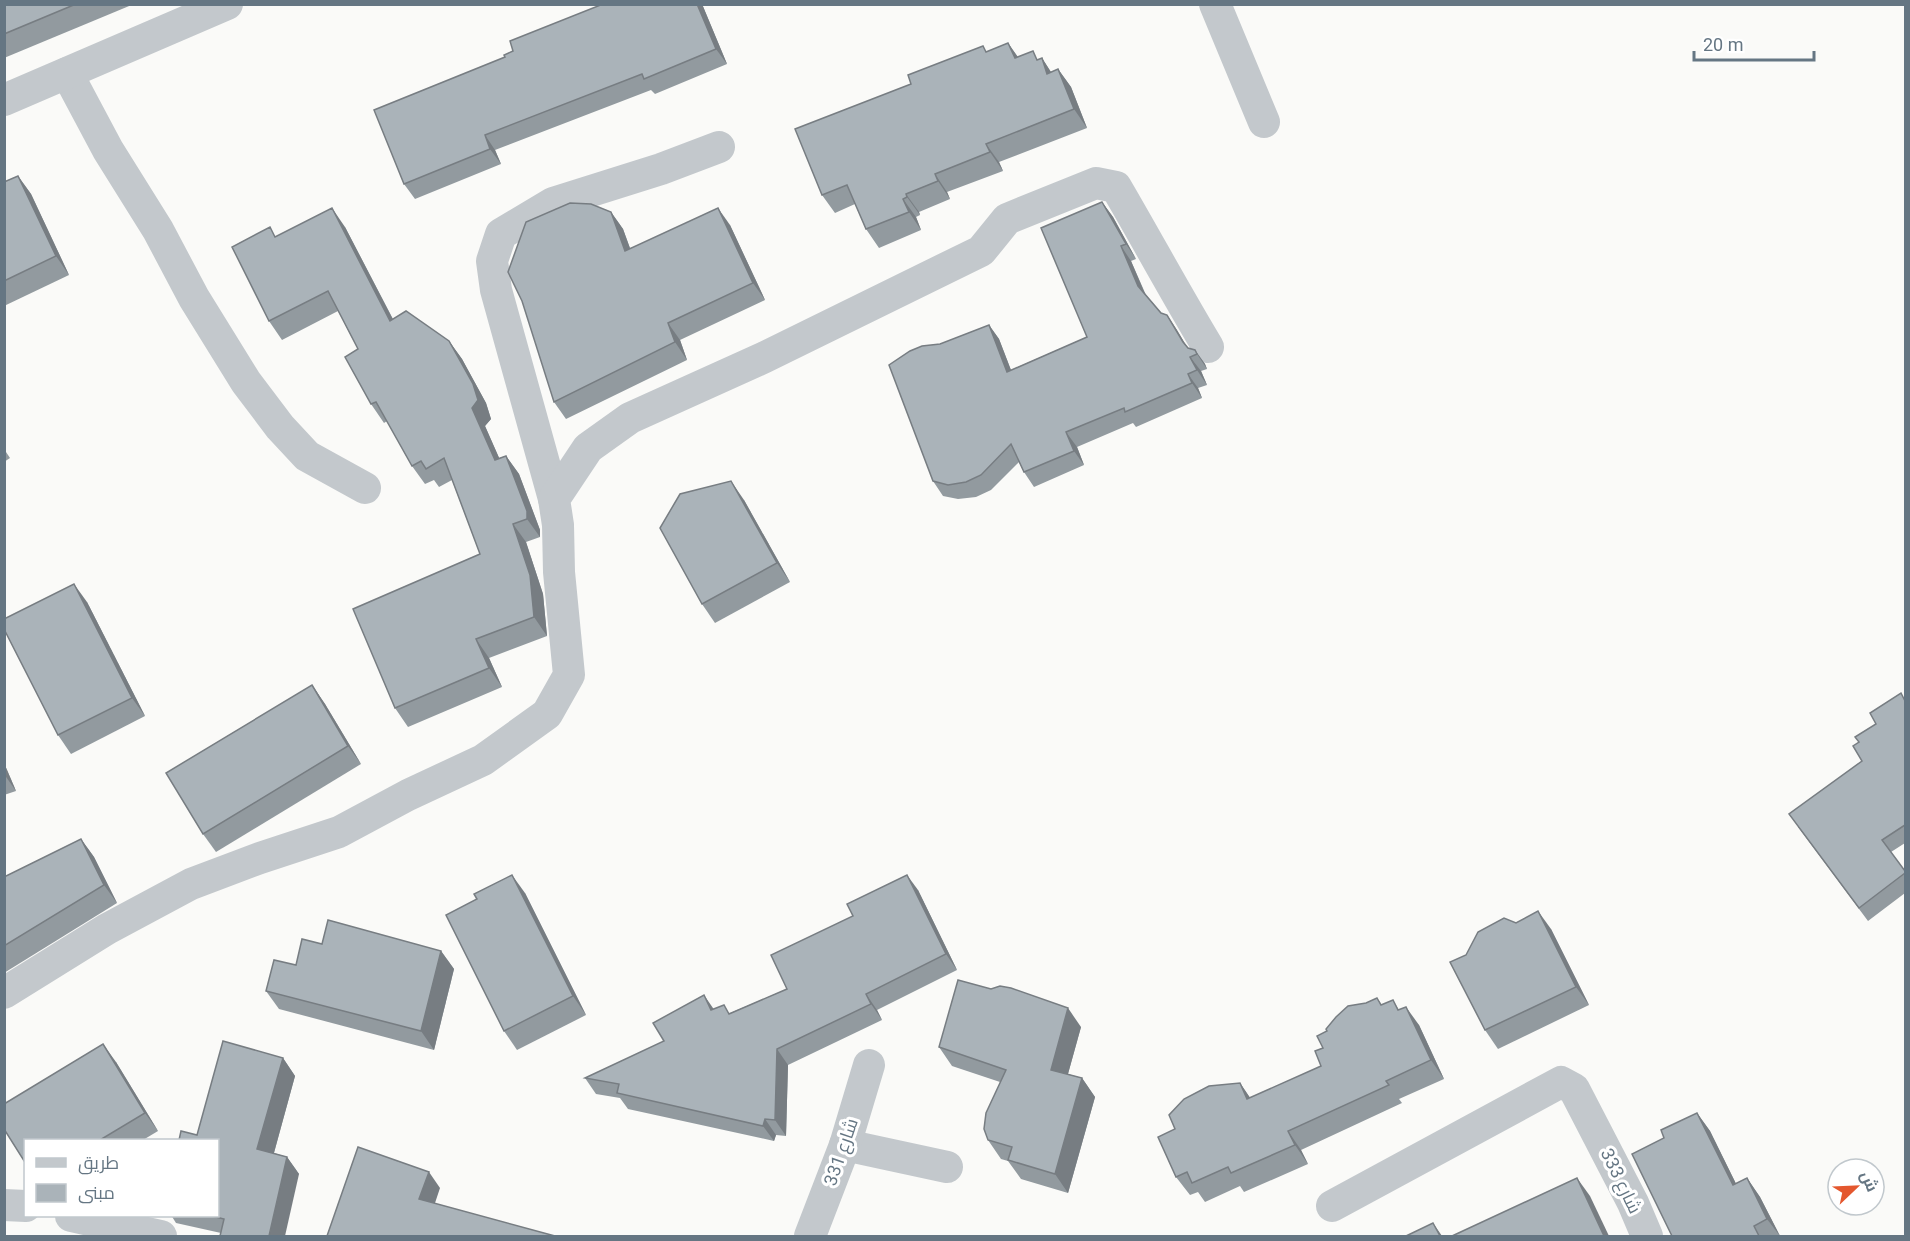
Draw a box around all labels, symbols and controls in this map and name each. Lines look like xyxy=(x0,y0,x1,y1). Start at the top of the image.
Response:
scale bar xyxy=(1694,24,1814,62)
text: 20 m xyxy=(1703,34,1743,55)
street label: شارع 331 xyxy=(819,1115,864,1189)
legend xyxy=(24,1139,219,1217)
street label: شارع 333 xyxy=(1595,1145,1646,1218)
text: طريق xyxy=(78,1152,119,1175)
north arrow xyxy=(1826,1157,1886,1217)
text: ش xyxy=(1857,1168,1882,1194)
text: مبنى xyxy=(78,1182,115,1204)

